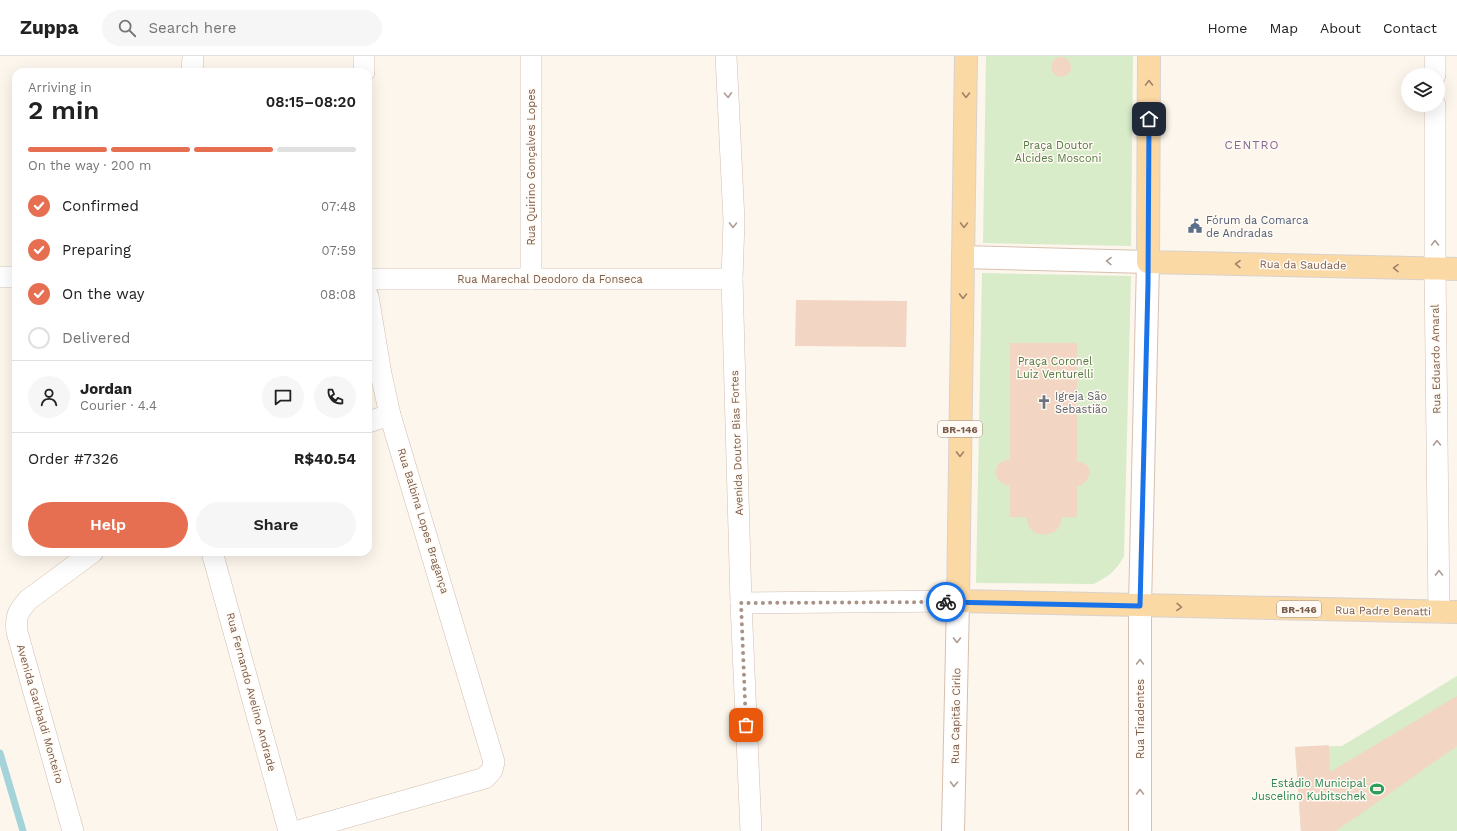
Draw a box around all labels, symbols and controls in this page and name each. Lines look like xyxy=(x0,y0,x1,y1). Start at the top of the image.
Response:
search box xyxy=(102,10,382,46)
text: Zuppa xyxy=(20,16,78,39)
icon: search xyxy=(116,17,138,39)
text: Search here xyxy=(148,19,236,37)
text: Home xyxy=(1207,20,1247,36)
text: Map xyxy=(1269,20,1298,36)
text: About xyxy=(1320,20,1361,36)
text: Contact xyxy=(1383,20,1437,36)
map controls xyxy=(1401,68,1445,112)
button: layers xyxy=(1401,68,1445,112)
text: Arriving in xyxy=(28,80,92,95)
one-way arrow xyxy=(1145,80,1153,86)
street label: Rua Quirino Gonçalves Lopes xyxy=(525,88,538,245)
one-way arrow xyxy=(723,92,732,98)
one-way arrow xyxy=(962,92,970,98)
text: 08:15–08:20 xyxy=(266,93,356,111)
text: 2 min xyxy=(28,95,99,125)
pin xyxy=(1132,102,1166,136)
icon: home xyxy=(1138,108,1160,130)
district label: CENTRO xyxy=(1225,138,1279,152)
park label: Praça Doutor Alcides Mosconi xyxy=(1015,139,1101,165)
text: On the way · 200 m xyxy=(28,158,152,173)
icon: check xyxy=(28,195,50,217)
text: Confirmed xyxy=(62,197,139,215)
text: 07:48 xyxy=(321,199,356,214)
place label: Fórum da Comarca de Andradas xyxy=(1206,214,1308,240)
public building icon: Fórum da Comarca de Andradas xyxy=(1187,218,1203,234)
one-way arrow xyxy=(729,222,738,228)
one-way arrow xyxy=(960,222,968,228)
icon: check xyxy=(28,239,50,261)
one-way arrow xyxy=(1431,240,1439,246)
text: Preparing xyxy=(62,241,131,259)
text: 07:59 xyxy=(321,243,356,258)
one-way arrow xyxy=(1106,257,1112,265)
street label: Rua da Saudade xyxy=(1260,258,1346,272)
one-way arrow xyxy=(1235,260,1241,268)
one-way arrow xyxy=(1393,263,1399,272)
street label: Rua Marechal Deodoro da Fonseca xyxy=(457,273,643,286)
icon: check xyxy=(28,283,50,305)
text: On the way xyxy=(62,285,144,303)
text: 08:08 xyxy=(320,287,356,302)
one-way arrow xyxy=(959,293,967,299)
street label: Rua Eduardo Amaral xyxy=(1429,304,1443,414)
text: Delivered xyxy=(62,329,130,347)
park label: Praça Coronel Luiz Venturelli xyxy=(1017,355,1093,381)
street label: Avenida Doutor Bias Fortes xyxy=(728,370,746,516)
button: person xyxy=(28,376,70,418)
button: chat xyxy=(262,376,304,418)
button: phone xyxy=(314,376,356,418)
text: Jordan xyxy=(80,380,132,398)
place label: Igreja São Sebastião xyxy=(1055,390,1108,416)
church icon: Igreja São Sebastião xyxy=(1036,394,1052,410)
text: Courier · 4.4 xyxy=(80,398,157,413)
road number: BR-146 xyxy=(938,421,982,437)
one-way arrow xyxy=(1433,440,1441,446)
street label: Rua Balbina Lopes Bragança xyxy=(395,447,451,595)
text: Order #7326 xyxy=(28,450,119,468)
text: R$40.54 xyxy=(294,450,356,468)
one-way arrow xyxy=(956,451,964,457)
button: Help xyxy=(28,502,188,548)
button: Share xyxy=(196,502,356,548)
one-way arrow xyxy=(1435,570,1443,576)
courier xyxy=(926,582,966,622)
icon: bike xyxy=(935,591,957,613)
road number: BR-146 xyxy=(1277,601,1321,617)
one-way arrow xyxy=(1176,602,1182,611)
street label: Rua Padre Benatti xyxy=(1335,604,1431,618)
street label: Rua Fernando Avelino Andrade xyxy=(223,611,279,773)
one-way arrow xyxy=(953,637,961,643)
street label: Avenida Garibaldi Monteiro xyxy=(14,643,66,785)
one-way arrow xyxy=(1136,659,1144,665)
street label: Rua Capitão Cirilo xyxy=(949,668,963,764)
street label: Rua Tiradentes xyxy=(1134,679,1147,759)
pin xyxy=(729,708,763,742)
icon: bag xyxy=(735,714,757,736)
place label: Estádio Municipal Juscelino Kubitschek xyxy=(1252,777,1367,803)
one-way arrow xyxy=(950,781,958,787)
sports icon: Estádio Municipal Juscelino Kubitschek xyxy=(1369,781,1385,797)
one-way arrow xyxy=(1136,789,1144,795)

